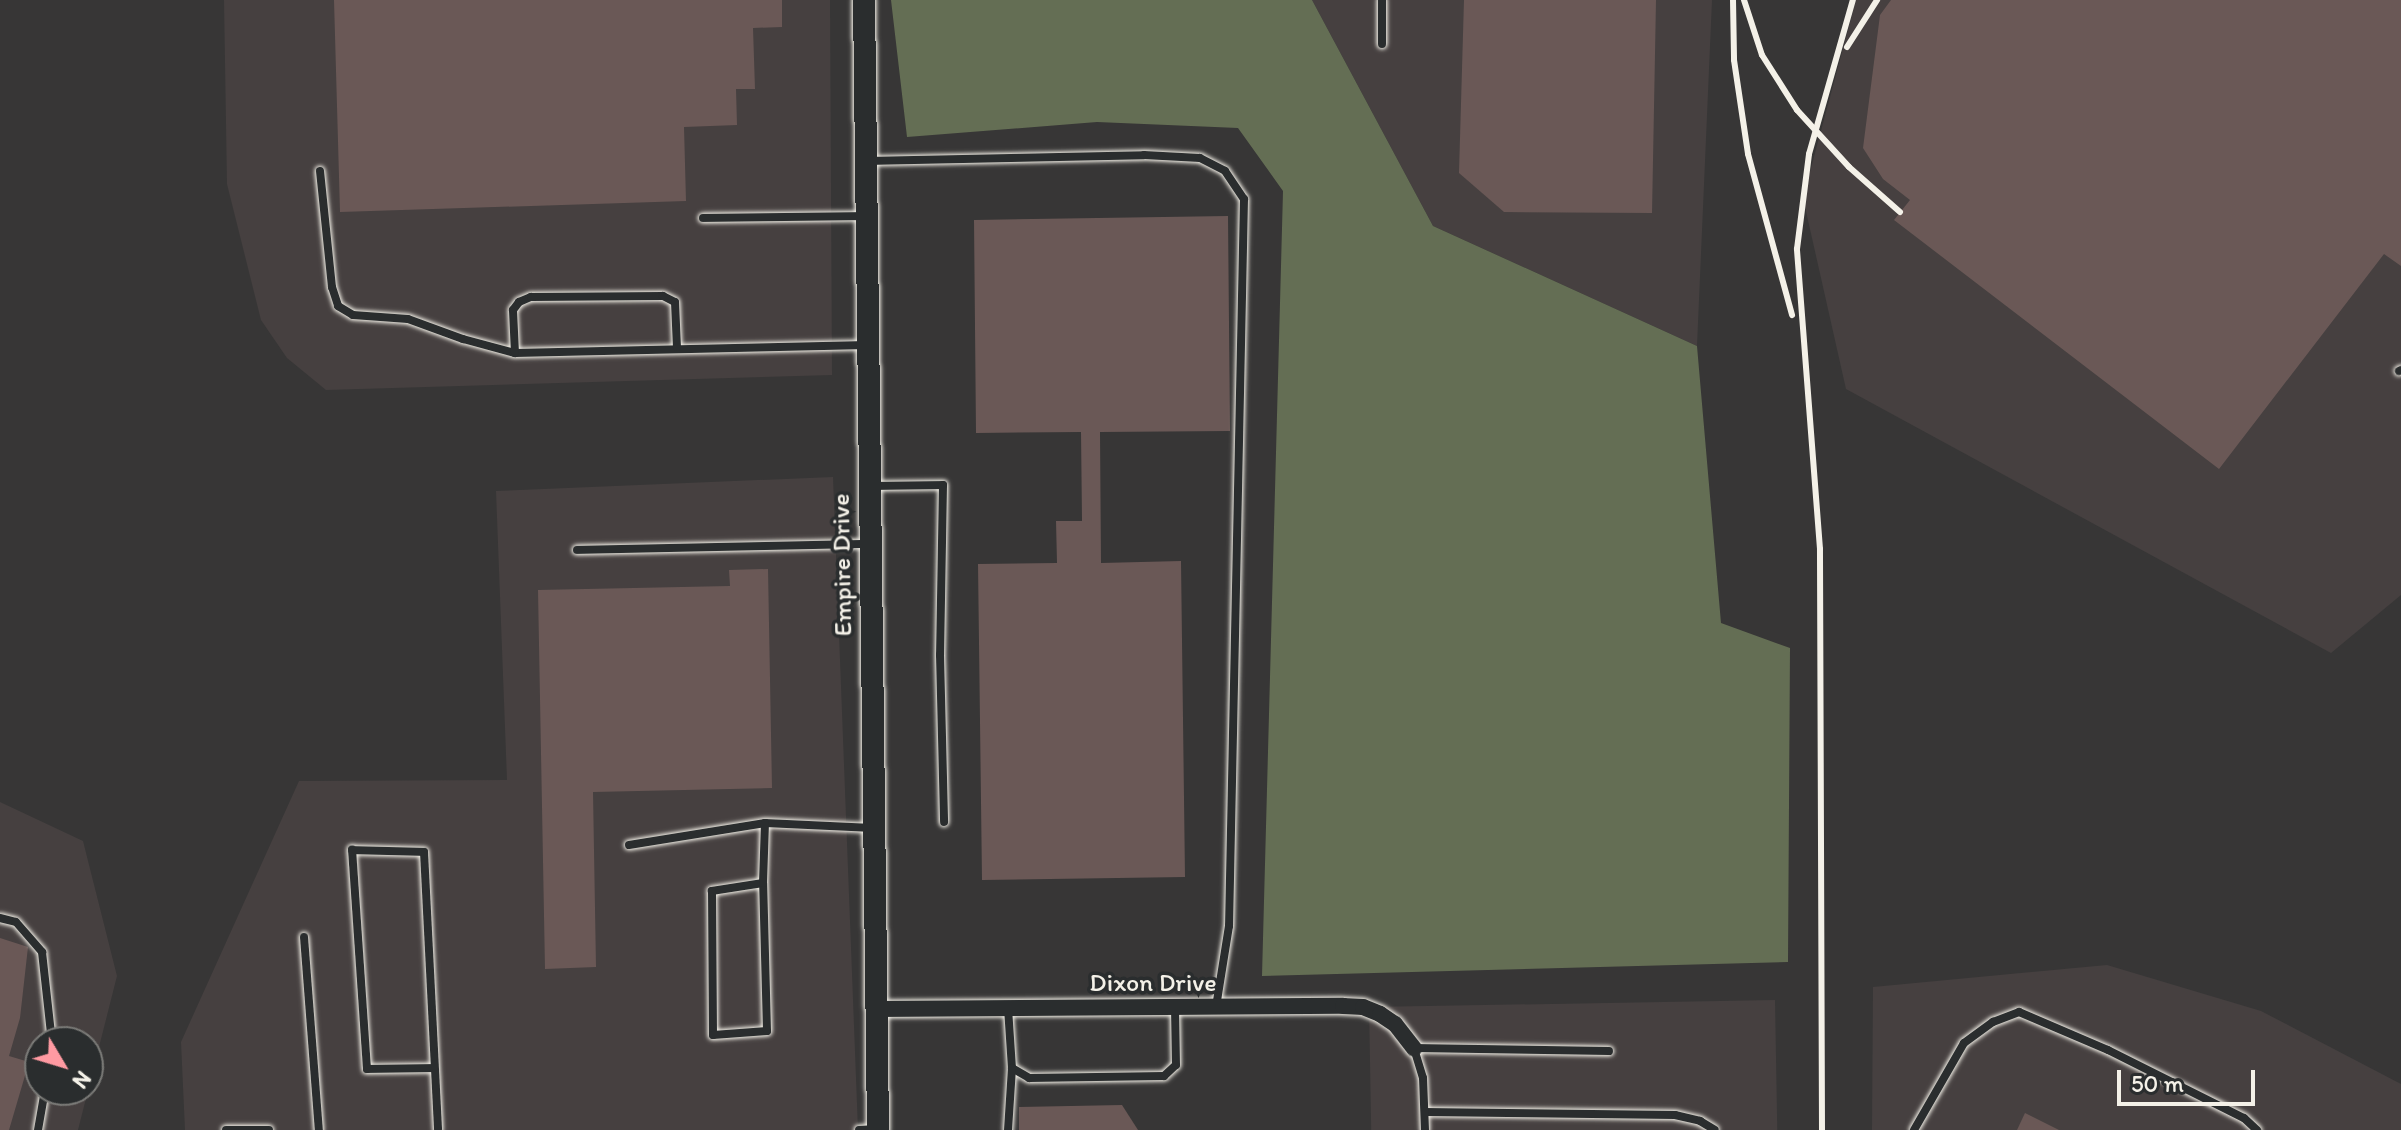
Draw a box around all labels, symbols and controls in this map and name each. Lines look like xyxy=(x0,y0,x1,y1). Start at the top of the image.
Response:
street label: Empire Drive xyxy=(825,493,859,637)
street label: Dixon Drive xyxy=(1089,967,1217,999)
north arrow xyxy=(24,1026,104,1106)
scale bar xyxy=(2121,1054,2259,1104)
text: N xyxy=(67,1066,97,1094)
text: 50 m xyxy=(2131,1069,2184,1098)

